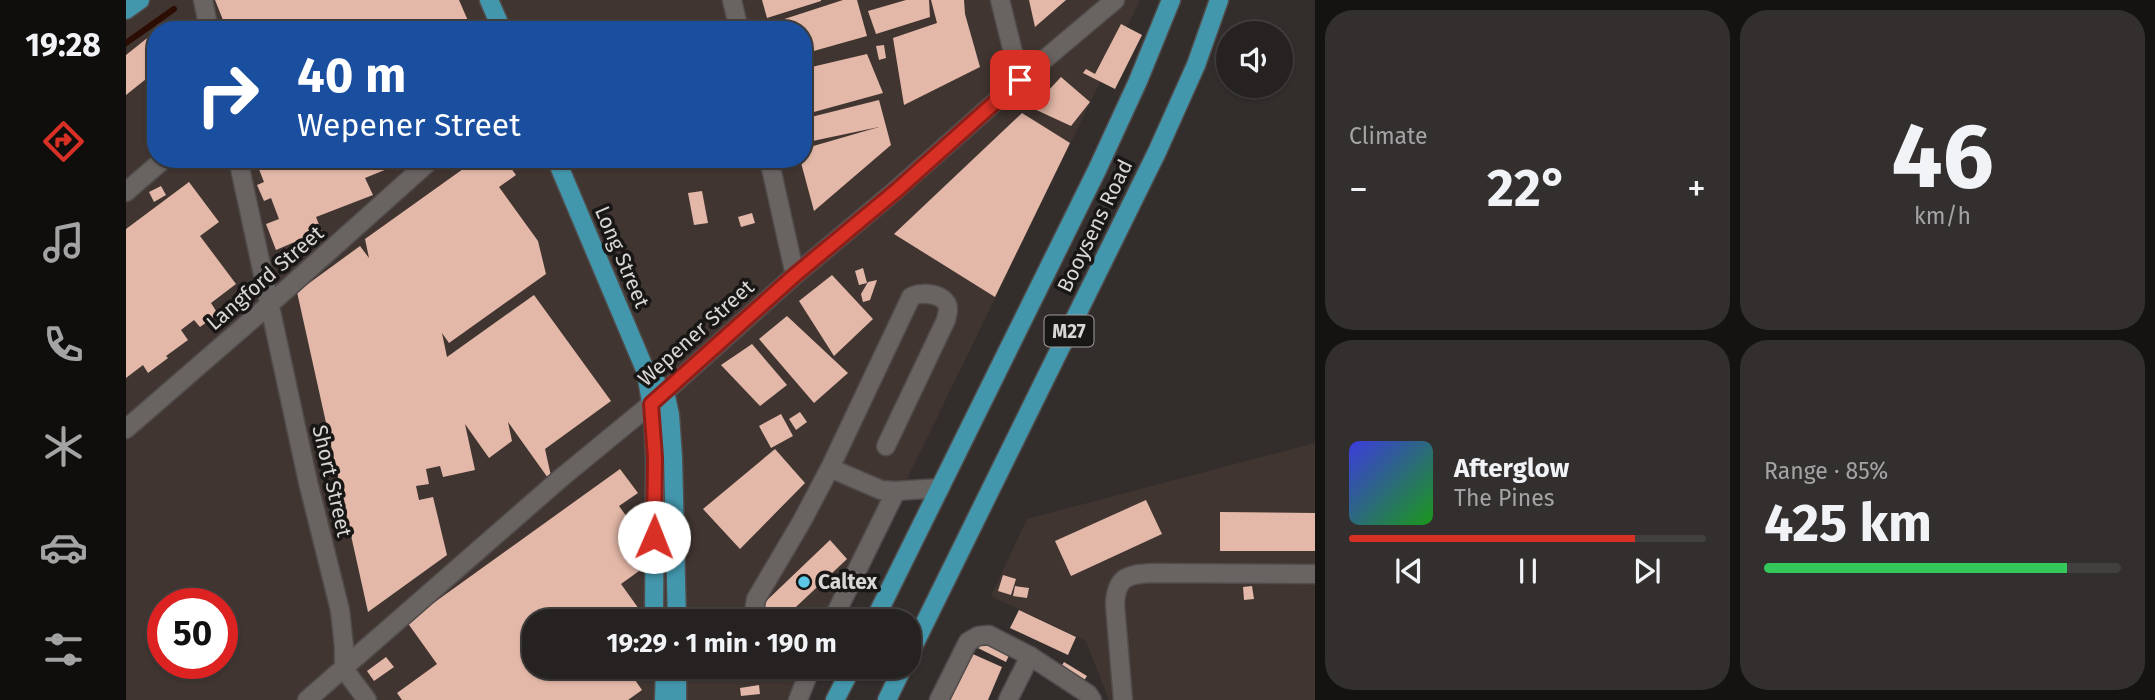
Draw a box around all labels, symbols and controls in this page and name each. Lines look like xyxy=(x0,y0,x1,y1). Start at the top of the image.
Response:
map controls xyxy=(1216,21,1293,98)
button: sound xyxy=(1216,21,1293,98)
text: 19:28 xyxy=(25,26,101,64)
text: 40 m xyxy=(297,46,406,105)
icon: right xyxy=(182,49,273,140)
pin xyxy=(990,50,1050,110)
icon: arrive xyxy=(1001,61,1039,99)
text: 46 xyxy=(1891,102,1994,211)
text: Wepener Street xyxy=(297,106,521,144)
icon: directions xyxy=(39,117,88,166)
text: Climate xyxy=(1349,122,1428,150)
street label: Booysens Road xyxy=(1052,155,1138,297)
text: 22° xyxy=(1487,157,1568,220)
text: − xyxy=(1349,166,1368,212)
text: + xyxy=(1687,166,1706,212)
street label: Long Street xyxy=(589,202,655,312)
text: km/h xyxy=(1914,202,1971,230)
icon: music xyxy=(39,218,88,267)
street label: Langford Street xyxy=(201,220,329,336)
street label: Wepener Street xyxy=(633,274,760,392)
road number: M27 xyxy=(1044,316,1094,346)
icon: phone xyxy=(39,320,88,369)
icon: climate xyxy=(39,422,88,471)
street label: Short Street xyxy=(306,422,358,540)
text: Afterglow xyxy=(1454,453,1569,484)
text: Range · 85% xyxy=(1764,457,1888,485)
text: The Pines xyxy=(1454,484,1555,512)
text: 425 km xyxy=(1764,492,1932,555)
position arrow xyxy=(617,500,691,574)
icon: car xyxy=(39,523,88,572)
icon: previous xyxy=(1390,552,1428,590)
icon: pause xyxy=(1509,552,1547,590)
icon: next xyxy=(1628,552,1666,590)
place label: Caltex xyxy=(818,569,877,595)
marker: Caltex xyxy=(796,574,812,590)
speed limit sign: 50 xyxy=(147,588,238,679)
icon: filters xyxy=(39,625,88,674)
text: 19:29 · 1 min · 190 m xyxy=(606,628,837,659)

